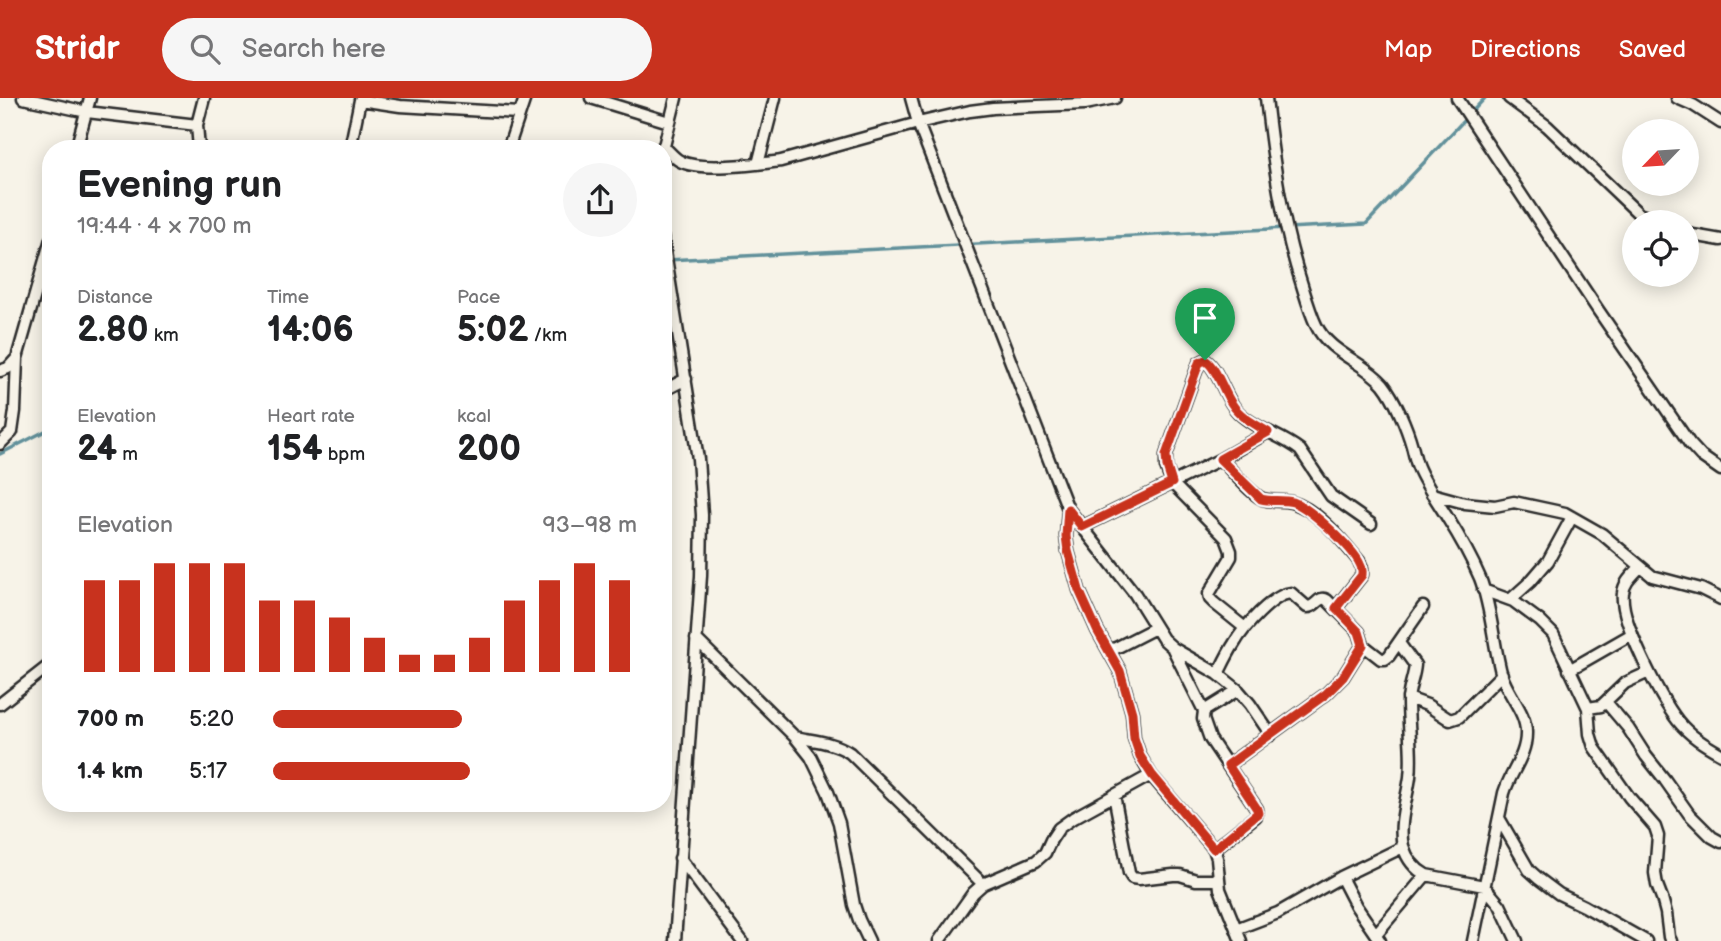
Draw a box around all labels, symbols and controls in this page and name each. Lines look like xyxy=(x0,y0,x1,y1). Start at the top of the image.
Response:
search box xyxy=(162,18,652,81)
text: Stridr xyxy=(35,29,120,69)
icon: search xyxy=(186,30,224,68)
text: Search here xyxy=(242,34,386,65)
text: Map xyxy=(1384,35,1432,64)
text: Directions xyxy=(1470,35,1581,64)
text: Saved xyxy=(1619,35,1686,64)
north arrow xyxy=(1622,119,1699,196)
map controls xyxy=(1622,119,1699,287)
text: Evening run xyxy=(77,163,282,208)
button: share xyxy=(563,163,637,237)
button: locate xyxy=(1622,210,1699,287)
text: 19:44 · 4 × 700 m xyxy=(77,212,252,240)
text: Distance xyxy=(77,286,153,309)
text: Time xyxy=(267,286,309,309)
text: Pace xyxy=(457,286,500,309)
pin xyxy=(1175,288,1235,360)
icon: arrive xyxy=(1186,299,1224,337)
text: 2.80 xyxy=(77,309,149,352)
text: 14:06 xyxy=(267,309,354,352)
text: 5:02 xyxy=(457,309,528,352)
text: km xyxy=(149,324,179,347)
text: /km xyxy=(528,324,567,347)
text: Elevation xyxy=(77,405,156,428)
text: Heart rate xyxy=(267,405,355,428)
text: kcal xyxy=(457,405,491,428)
text: 24 xyxy=(77,428,117,471)
text: 154 xyxy=(267,428,323,471)
text: 200 xyxy=(457,428,521,471)
text: m xyxy=(117,443,138,466)
text: bpm xyxy=(323,443,365,466)
text: Elevation xyxy=(77,511,173,539)
text: 93–98 m xyxy=(542,511,637,539)
text: 700 m xyxy=(77,705,144,733)
text: 5:20 xyxy=(189,705,234,733)
text: 1.4 km xyxy=(77,757,143,785)
text: 5:17 xyxy=(189,757,227,785)

